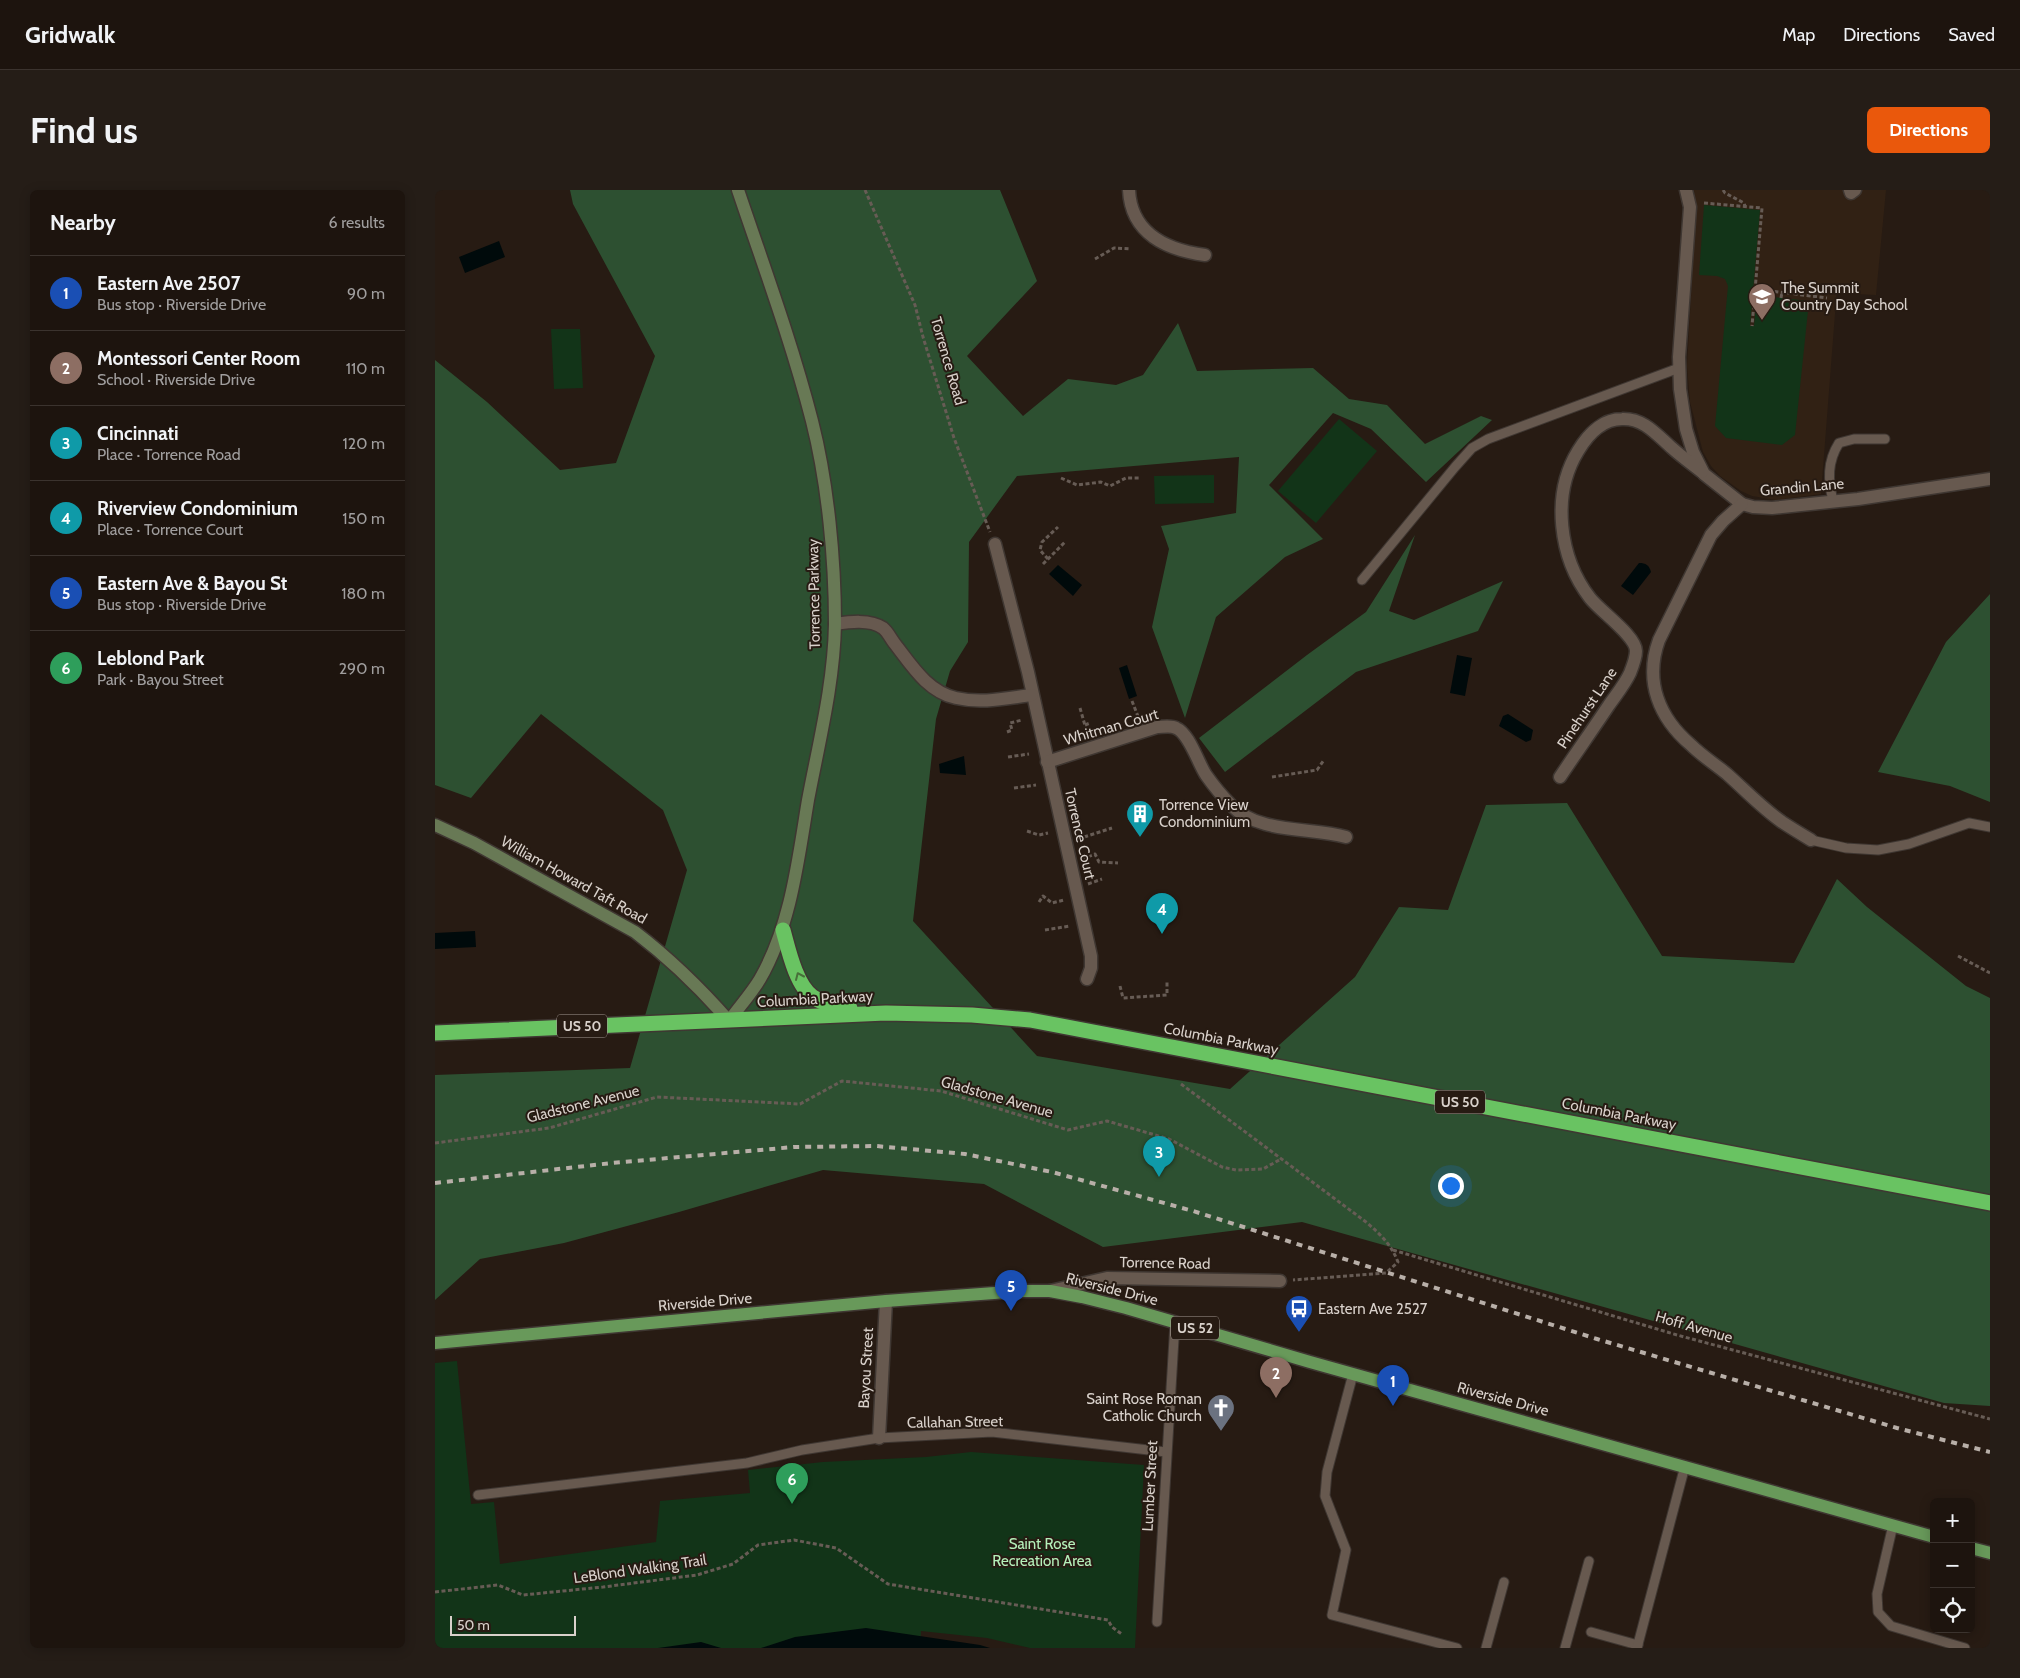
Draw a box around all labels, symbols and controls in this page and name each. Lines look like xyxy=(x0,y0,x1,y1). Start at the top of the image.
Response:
text: Gridwalk xyxy=(25,20,115,49)
text: Map xyxy=(1782,24,1815,46)
text: Directions xyxy=(1843,24,1920,46)
text: Saved xyxy=(1948,24,1995,46)
button: Directions xyxy=(1867,107,1990,153)
text: Find us xyxy=(30,109,138,152)
text: Nearby xyxy=(50,210,116,235)
text: 6 results xyxy=(329,213,385,232)
text: Eastern Ave 2507 xyxy=(97,272,241,295)
place label: The Summit Country Day School xyxy=(1781,279,1908,314)
school or university icon: The Summit Country Day School xyxy=(1747,282,1777,321)
text: 1 xyxy=(63,284,69,303)
text: 90 m xyxy=(347,284,385,303)
text: Bus stop · Riverside Drive xyxy=(97,295,266,314)
street label: Torrence Road xyxy=(927,315,969,407)
text: Montessori Center Room xyxy=(97,347,300,370)
text: 2 xyxy=(62,359,70,378)
text: 110 m xyxy=(346,359,385,378)
text: School · Riverside Drive xyxy=(97,370,255,389)
text: Cincinnati xyxy=(97,422,179,445)
text: 3 xyxy=(62,434,70,453)
text: 120 m xyxy=(343,434,385,453)
text: Place · Torrence Road xyxy=(97,445,241,464)
street label: Grandin Lane xyxy=(1759,474,1845,500)
text: Riverview Condominium xyxy=(97,497,298,520)
text: 4 xyxy=(61,509,71,528)
text: 150 m xyxy=(342,509,385,528)
text: Place · Torrence Court xyxy=(97,520,243,539)
street label: Torrence Parkway xyxy=(804,538,824,649)
text: Eastern Ave & Bayou St xyxy=(97,572,287,595)
text: 5 xyxy=(62,584,70,603)
text: 180 m xyxy=(341,584,385,603)
text: Bus stop · Riverside Drive xyxy=(97,595,266,614)
text: Leblond Park xyxy=(97,647,204,670)
text: 6 xyxy=(62,659,71,678)
text: 290 m xyxy=(339,659,385,678)
street label: Pinehurst Lane xyxy=(1553,664,1621,752)
text: Park · Bayou Street xyxy=(97,670,224,689)
street label: Whitman Court xyxy=(1062,705,1160,749)
street label: Torrence Court xyxy=(1061,787,1099,881)
place label: Torrence View Condominium xyxy=(1159,796,1250,831)
building icon: Torrence View Condominium xyxy=(1125,799,1155,838)
street label: William Howard Taft Road xyxy=(498,832,650,928)
pin: 4 xyxy=(1146,893,1178,934)
one-way arrow xyxy=(794,972,805,981)
street label: Columbia Parkway xyxy=(756,987,874,1011)
road number: US 50 xyxy=(557,1014,607,1038)
street label: Columbia Parkway xyxy=(1162,1019,1280,1059)
street label: Gladstone Avenue xyxy=(939,1072,1055,1122)
street label: Gladstone Avenue xyxy=(525,1081,642,1127)
road number: US 50 xyxy=(1435,1090,1485,1114)
street label: Columbia Parkway xyxy=(1560,1094,1678,1134)
pin: 3 xyxy=(1143,1136,1175,1177)
your location xyxy=(1438,1173,1464,1199)
street label: Torrence Road xyxy=(1119,1253,1211,1273)
street label: Riverside Drive xyxy=(1064,1269,1160,1309)
pin: 5 xyxy=(995,1270,1027,1311)
street label: Riverside Drive xyxy=(657,1289,753,1315)
bus stop icon: Eastern Ave 2527 xyxy=(1284,1294,1314,1333)
place label: Eastern Ave 2527 xyxy=(1318,1300,1428,1318)
street label: Hoff Avenue xyxy=(1653,1307,1735,1347)
road number: US 52 xyxy=(1171,1316,1219,1340)
street label: Bayou Street xyxy=(855,1327,877,1409)
pin: 2 xyxy=(1260,1357,1292,1398)
pin: 1 xyxy=(1377,1365,1409,1406)
street label: Riverside Drive xyxy=(1455,1378,1551,1420)
place label: Saint Rose Roman Catholic Church xyxy=(1086,1390,1202,1425)
church icon: Saint Rose Roman Catholic Church xyxy=(1206,1393,1236,1432)
street label: Callahan Street xyxy=(907,1412,1003,1432)
street label: Lumber Street xyxy=(1139,1440,1161,1532)
pin: 6 xyxy=(776,1463,808,1504)
map controls xyxy=(1930,1498,1975,1633)
button: + xyxy=(1930,1498,1975,1543)
park label: Saint Rose Recreation Area xyxy=(992,1535,1093,1570)
button: − xyxy=(1930,1543,1975,1588)
street label: LeBlond Walking Trail xyxy=(572,1551,708,1587)
button: locate xyxy=(1930,1588,1975,1633)
scale bar xyxy=(450,1613,576,1636)
text: 50 m xyxy=(457,1616,490,1634)

